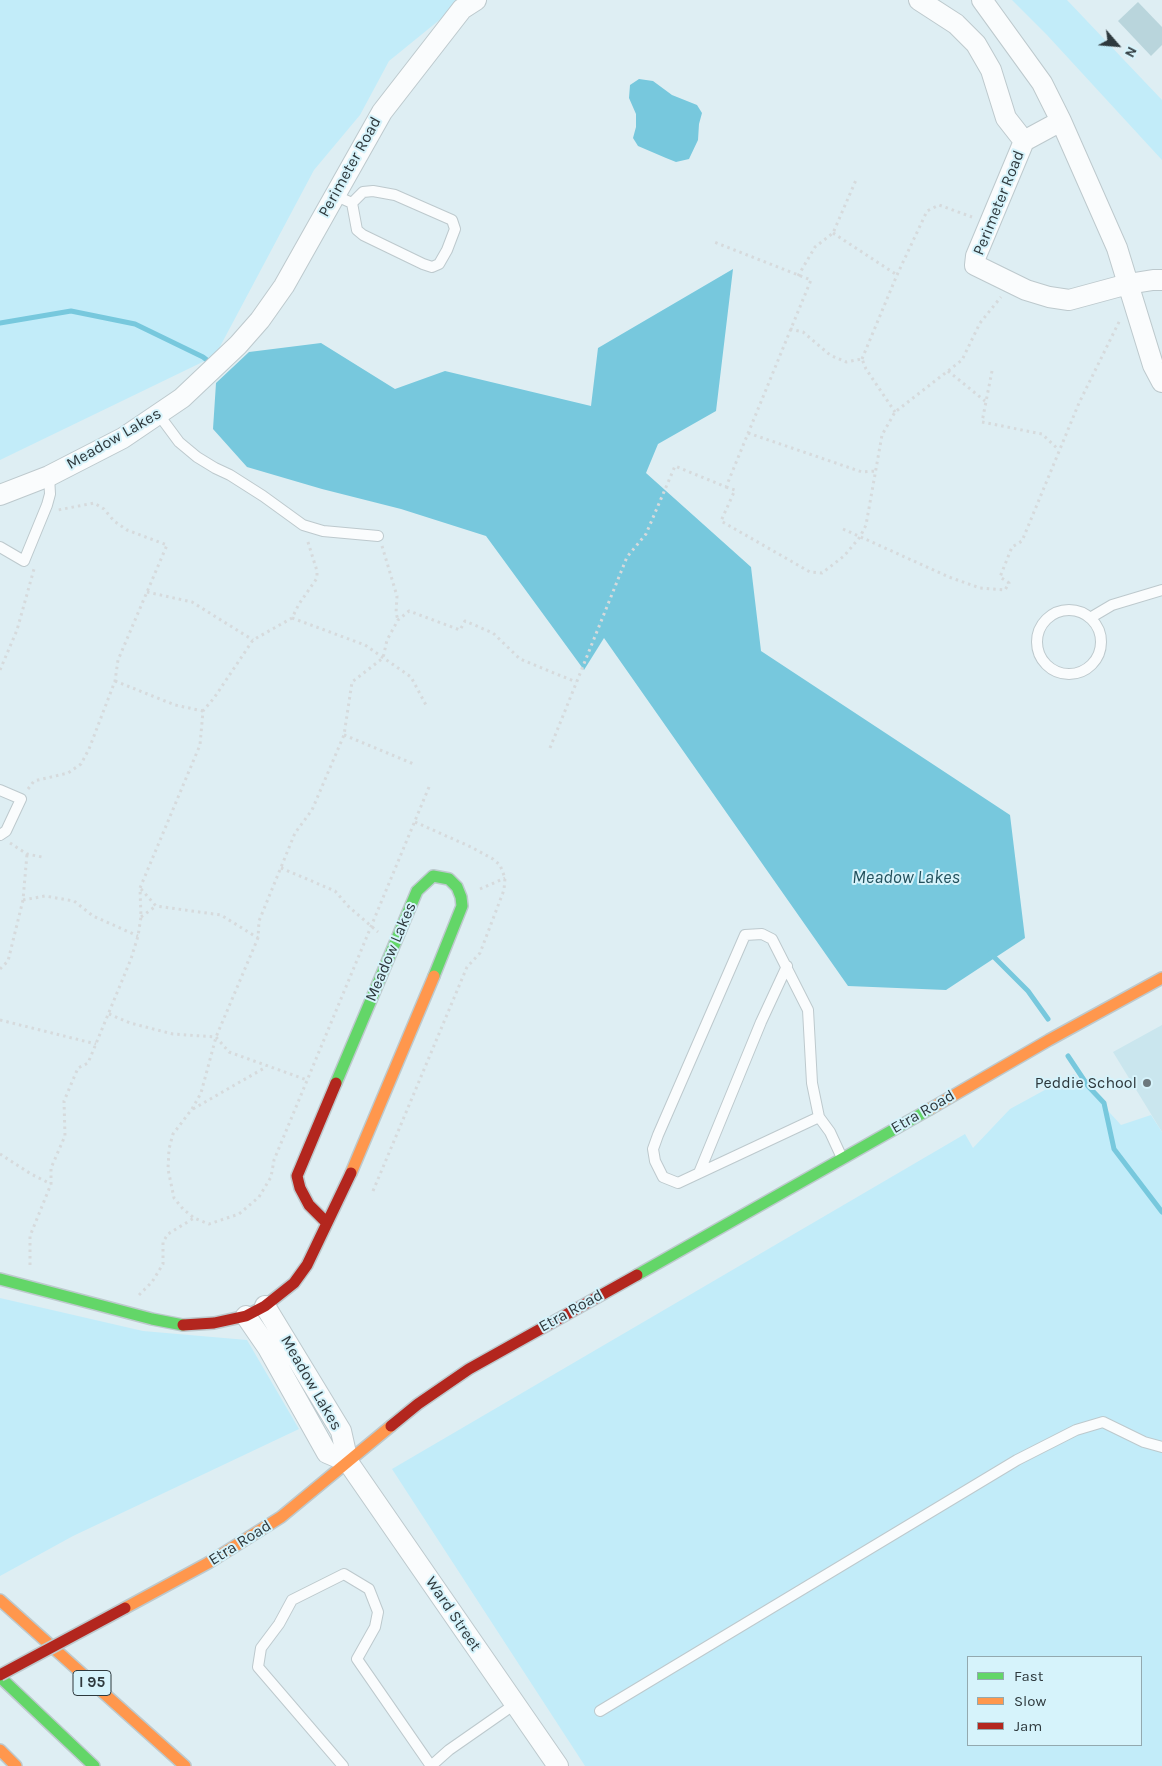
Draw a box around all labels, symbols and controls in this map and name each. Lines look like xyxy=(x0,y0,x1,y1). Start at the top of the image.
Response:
north arrow xyxy=(1092,20,1142,70)
text: N xyxy=(1121,44,1141,60)
street label: Perimeter Road xyxy=(315,114,385,220)
street label: Perimeter Road xyxy=(969,148,1029,258)
street label: Meadow Lakes xyxy=(63,404,165,474)
water label: Meadow Lakes xyxy=(852,867,960,889)
street label: Meadow Lakes xyxy=(361,899,421,1005)
place label: Peddie School xyxy=(1035,1073,1137,1093)
marker: Peddie School xyxy=(1141,1077,1153,1089)
street label: Etra Road xyxy=(888,1086,958,1138)
street label: Etra Road xyxy=(536,1286,606,1336)
street label: Meadow Lakes xyxy=(276,1332,346,1434)
street label: Etra Road xyxy=(205,1516,275,1570)
street label: Ward Street xyxy=(421,1573,485,1655)
legend xyxy=(967,1656,1142,1746)
text: Fast xyxy=(1014,1667,1043,1685)
road number: I 95 xyxy=(73,1670,111,1696)
text: Slow xyxy=(1014,1692,1046,1710)
text: Jam xyxy=(1014,1717,1042,1735)

